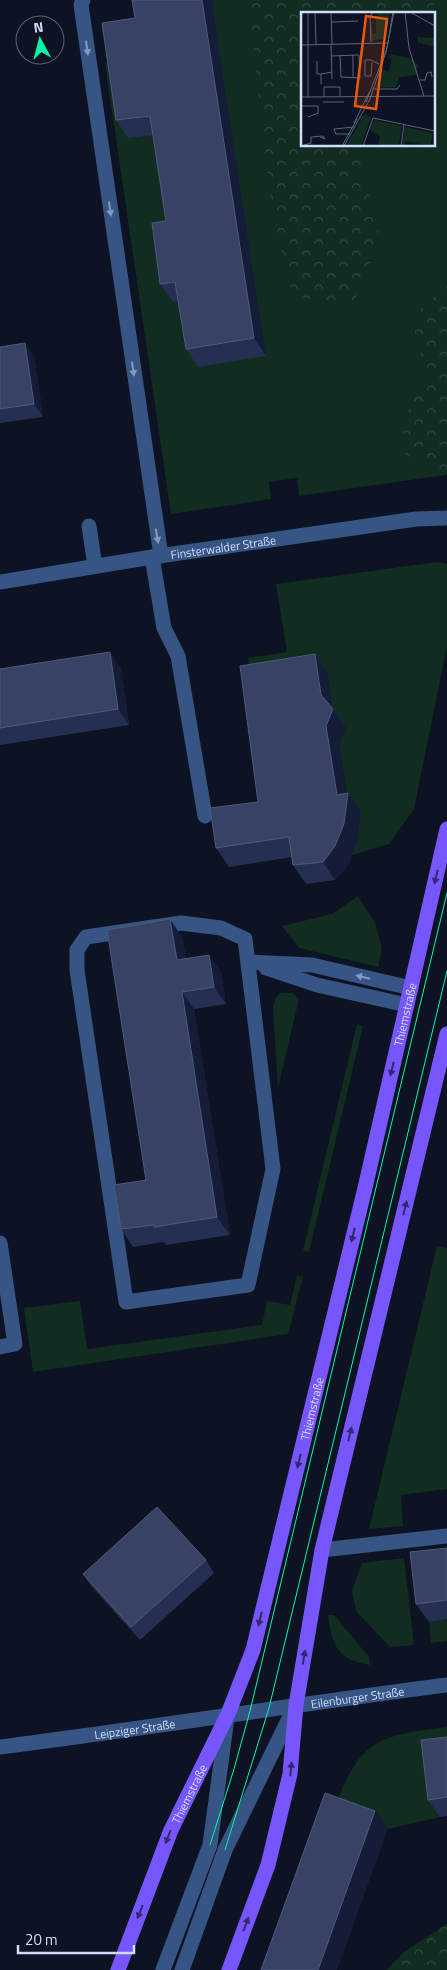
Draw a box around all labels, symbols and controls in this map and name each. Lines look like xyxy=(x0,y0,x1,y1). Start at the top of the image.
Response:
inset map xyxy=(301,12,434,146)
north arrow xyxy=(15,15,65,65)
text: N xyxy=(32,16,44,38)
one-way arrow xyxy=(83,40,91,56)
one-way arrow xyxy=(106,201,114,217)
one-way arrow xyxy=(129,362,137,378)
one-way arrow xyxy=(154,529,162,545)
street label: Finsterwalder Straße xyxy=(169,530,277,564)
one-way arrow xyxy=(432,869,440,884)
one-way arrow xyxy=(356,973,371,981)
street label: Thiemstraße xyxy=(388,981,421,1048)
one-way arrow xyxy=(388,1062,396,1077)
one-way arrow xyxy=(401,1201,409,1216)
one-way arrow xyxy=(349,1228,357,1243)
street label: Thiemstraße xyxy=(295,1375,328,1442)
one-way arrow xyxy=(346,1427,354,1442)
one-way arrow xyxy=(295,1454,303,1469)
one-way arrow xyxy=(256,1611,264,1626)
one-way arrow xyxy=(300,1649,308,1665)
street label: Eilenburger Straße xyxy=(310,1681,405,1713)
street label: Leipziger Straße xyxy=(93,1714,176,1744)
one-way arrow xyxy=(287,1760,295,1776)
street label: Thiemstraße xyxy=(166,1761,212,1827)
one-way arrow xyxy=(164,1830,172,1845)
one-way arrow xyxy=(136,1904,143,1919)
one-way arrow xyxy=(243,1917,250,1932)
scale bar xyxy=(18,1922,134,1954)
text: 20 m xyxy=(25,1928,58,1951)

